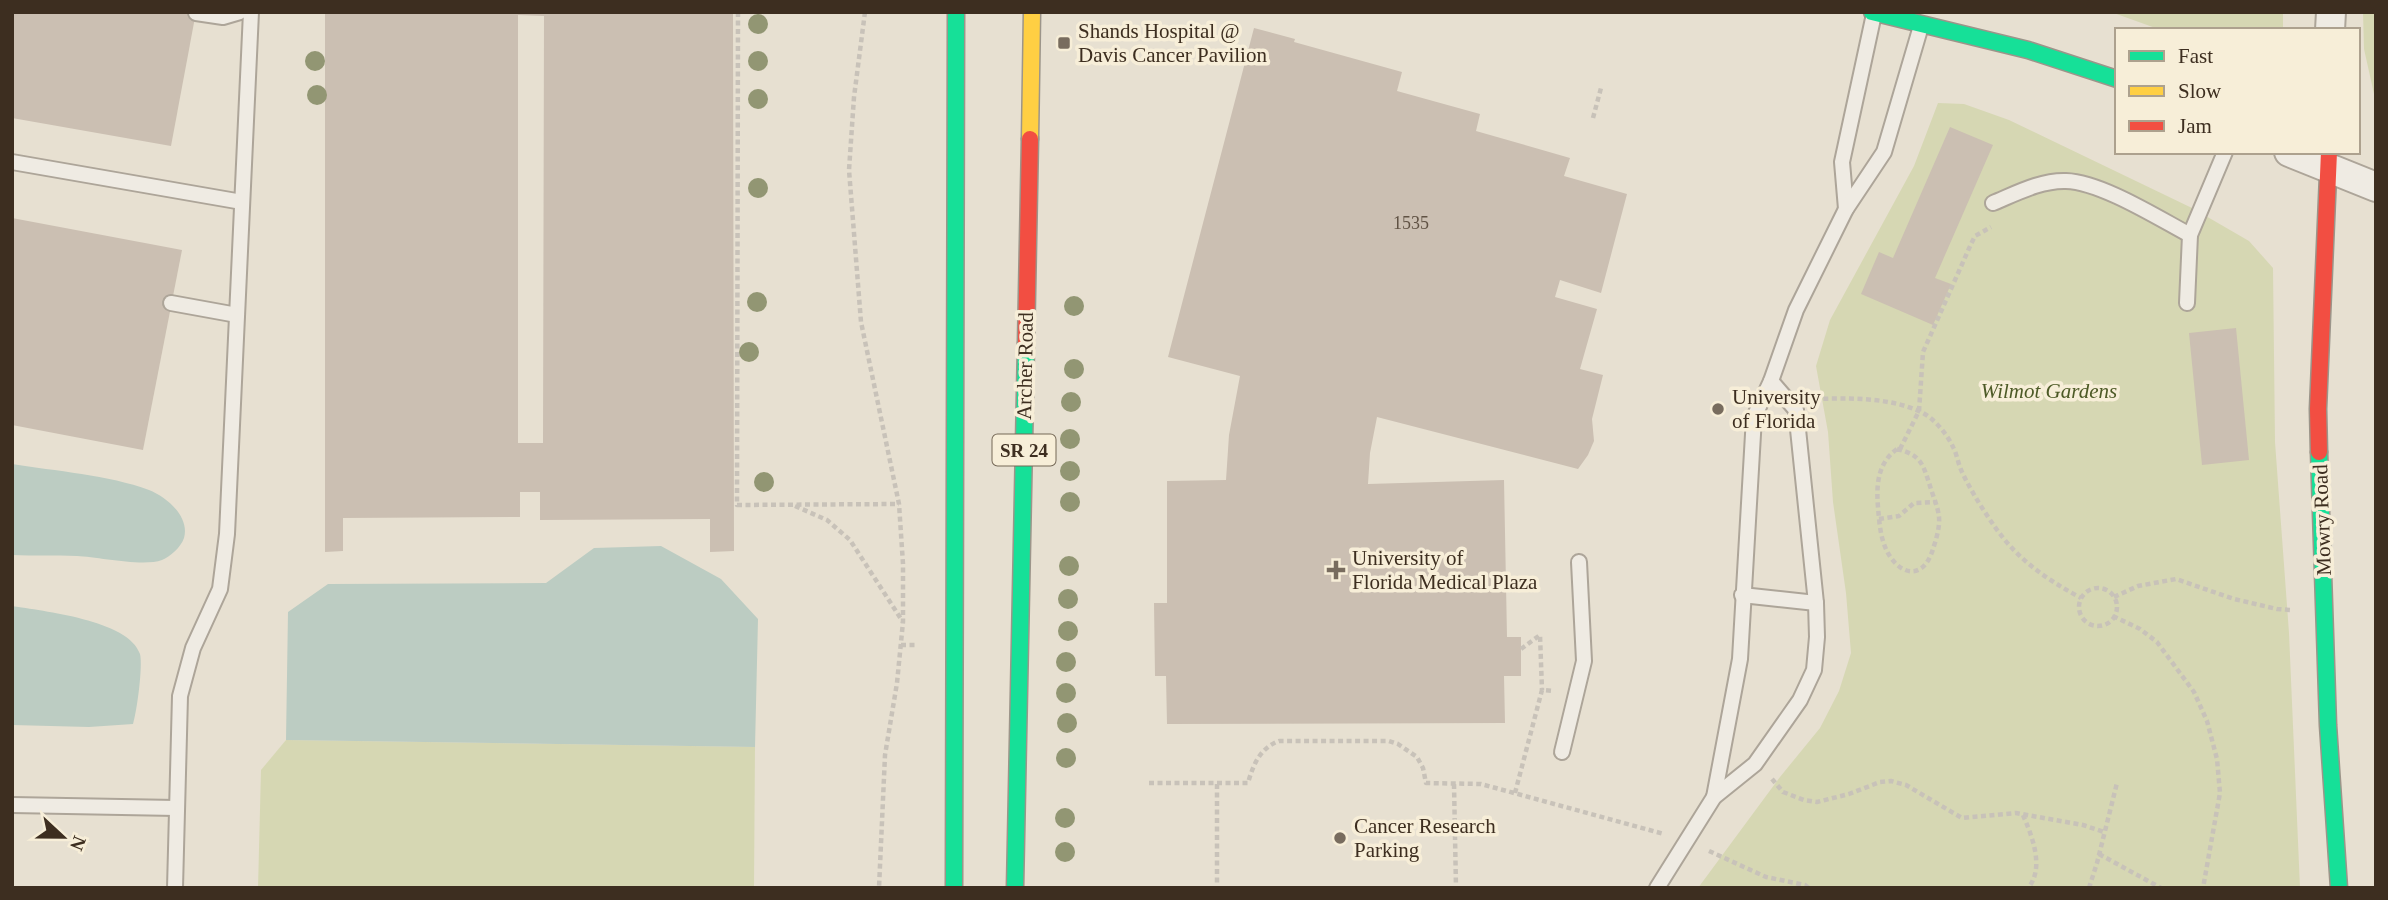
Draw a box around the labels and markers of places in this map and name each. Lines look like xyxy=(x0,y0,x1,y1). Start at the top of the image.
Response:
place label: Shands Hospital @ Davis Cancer Pavilion xyxy=(1078,19,1267,67)
marker: Shands Hospital @ Davis Cancer Pavilion xyxy=(1056,35,1072,51)
place label: University of Florida xyxy=(1732,385,1821,433)
marker: University of Florida xyxy=(1710,401,1726,417)
place label: University of Florida Medical Plaza xyxy=(1352,546,1538,594)
marker: University of Florida Medical Plaza xyxy=(1326,560,1346,580)
place label: Cancer Research Parking xyxy=(1354,814,1496,862)
marker: Cancer Research Parking xyxy=(1332,830,1348,846)

